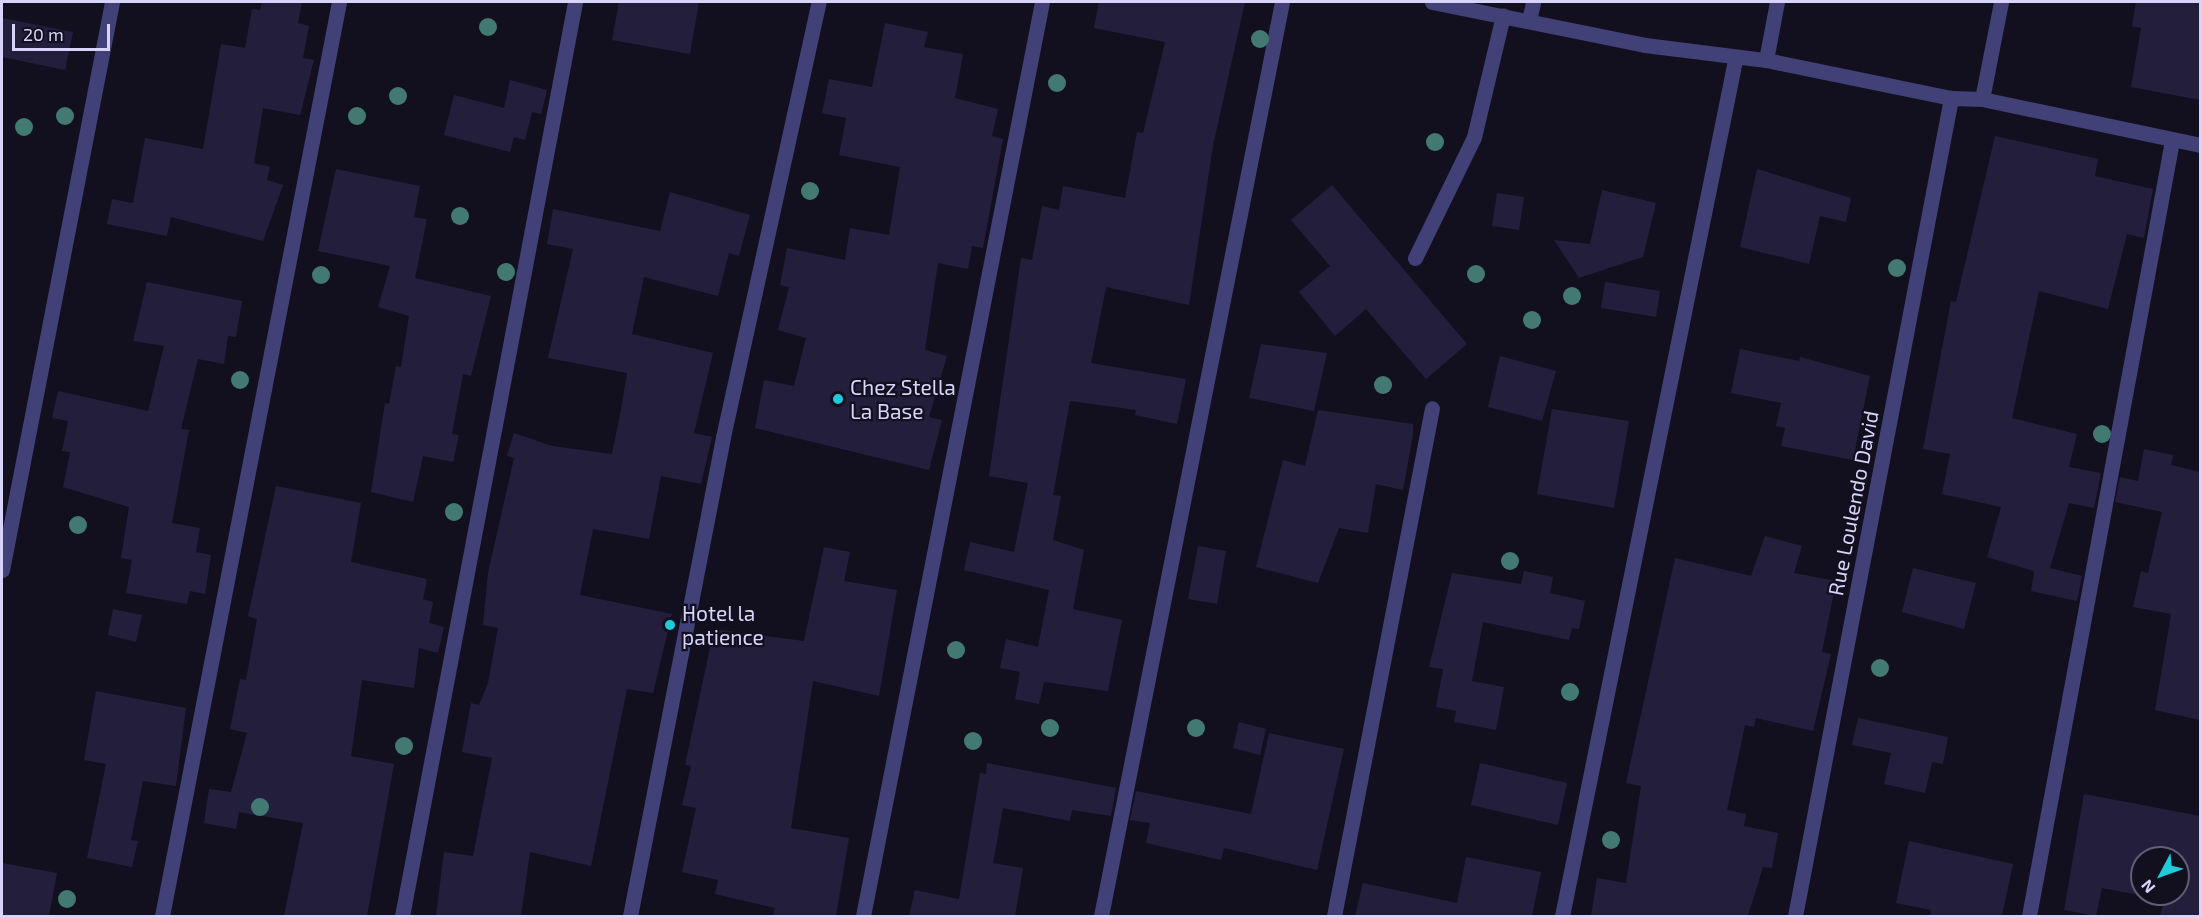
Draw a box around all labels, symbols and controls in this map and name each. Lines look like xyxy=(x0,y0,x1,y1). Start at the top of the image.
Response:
scale bar xyxy=(15,12,112,50)
text: 20 m xyxy=(23,23,64,45)
place label: Chez Stella La Base xyxy=(850,374,956,424)
marker: Chez Stella La Base xyxy=(831,392,845,406)
street label: Rue Loulendo David xyxy=(1823,408,1883,598)
place label: Hotel la patience xyxy=(682,600,764,650)
marker: Hotel la patience xyxy=(663,618,677,632)
north arrow xyxy=(2130,846,2190,906)
text: N xyxy=(2137,876,2159,897)

